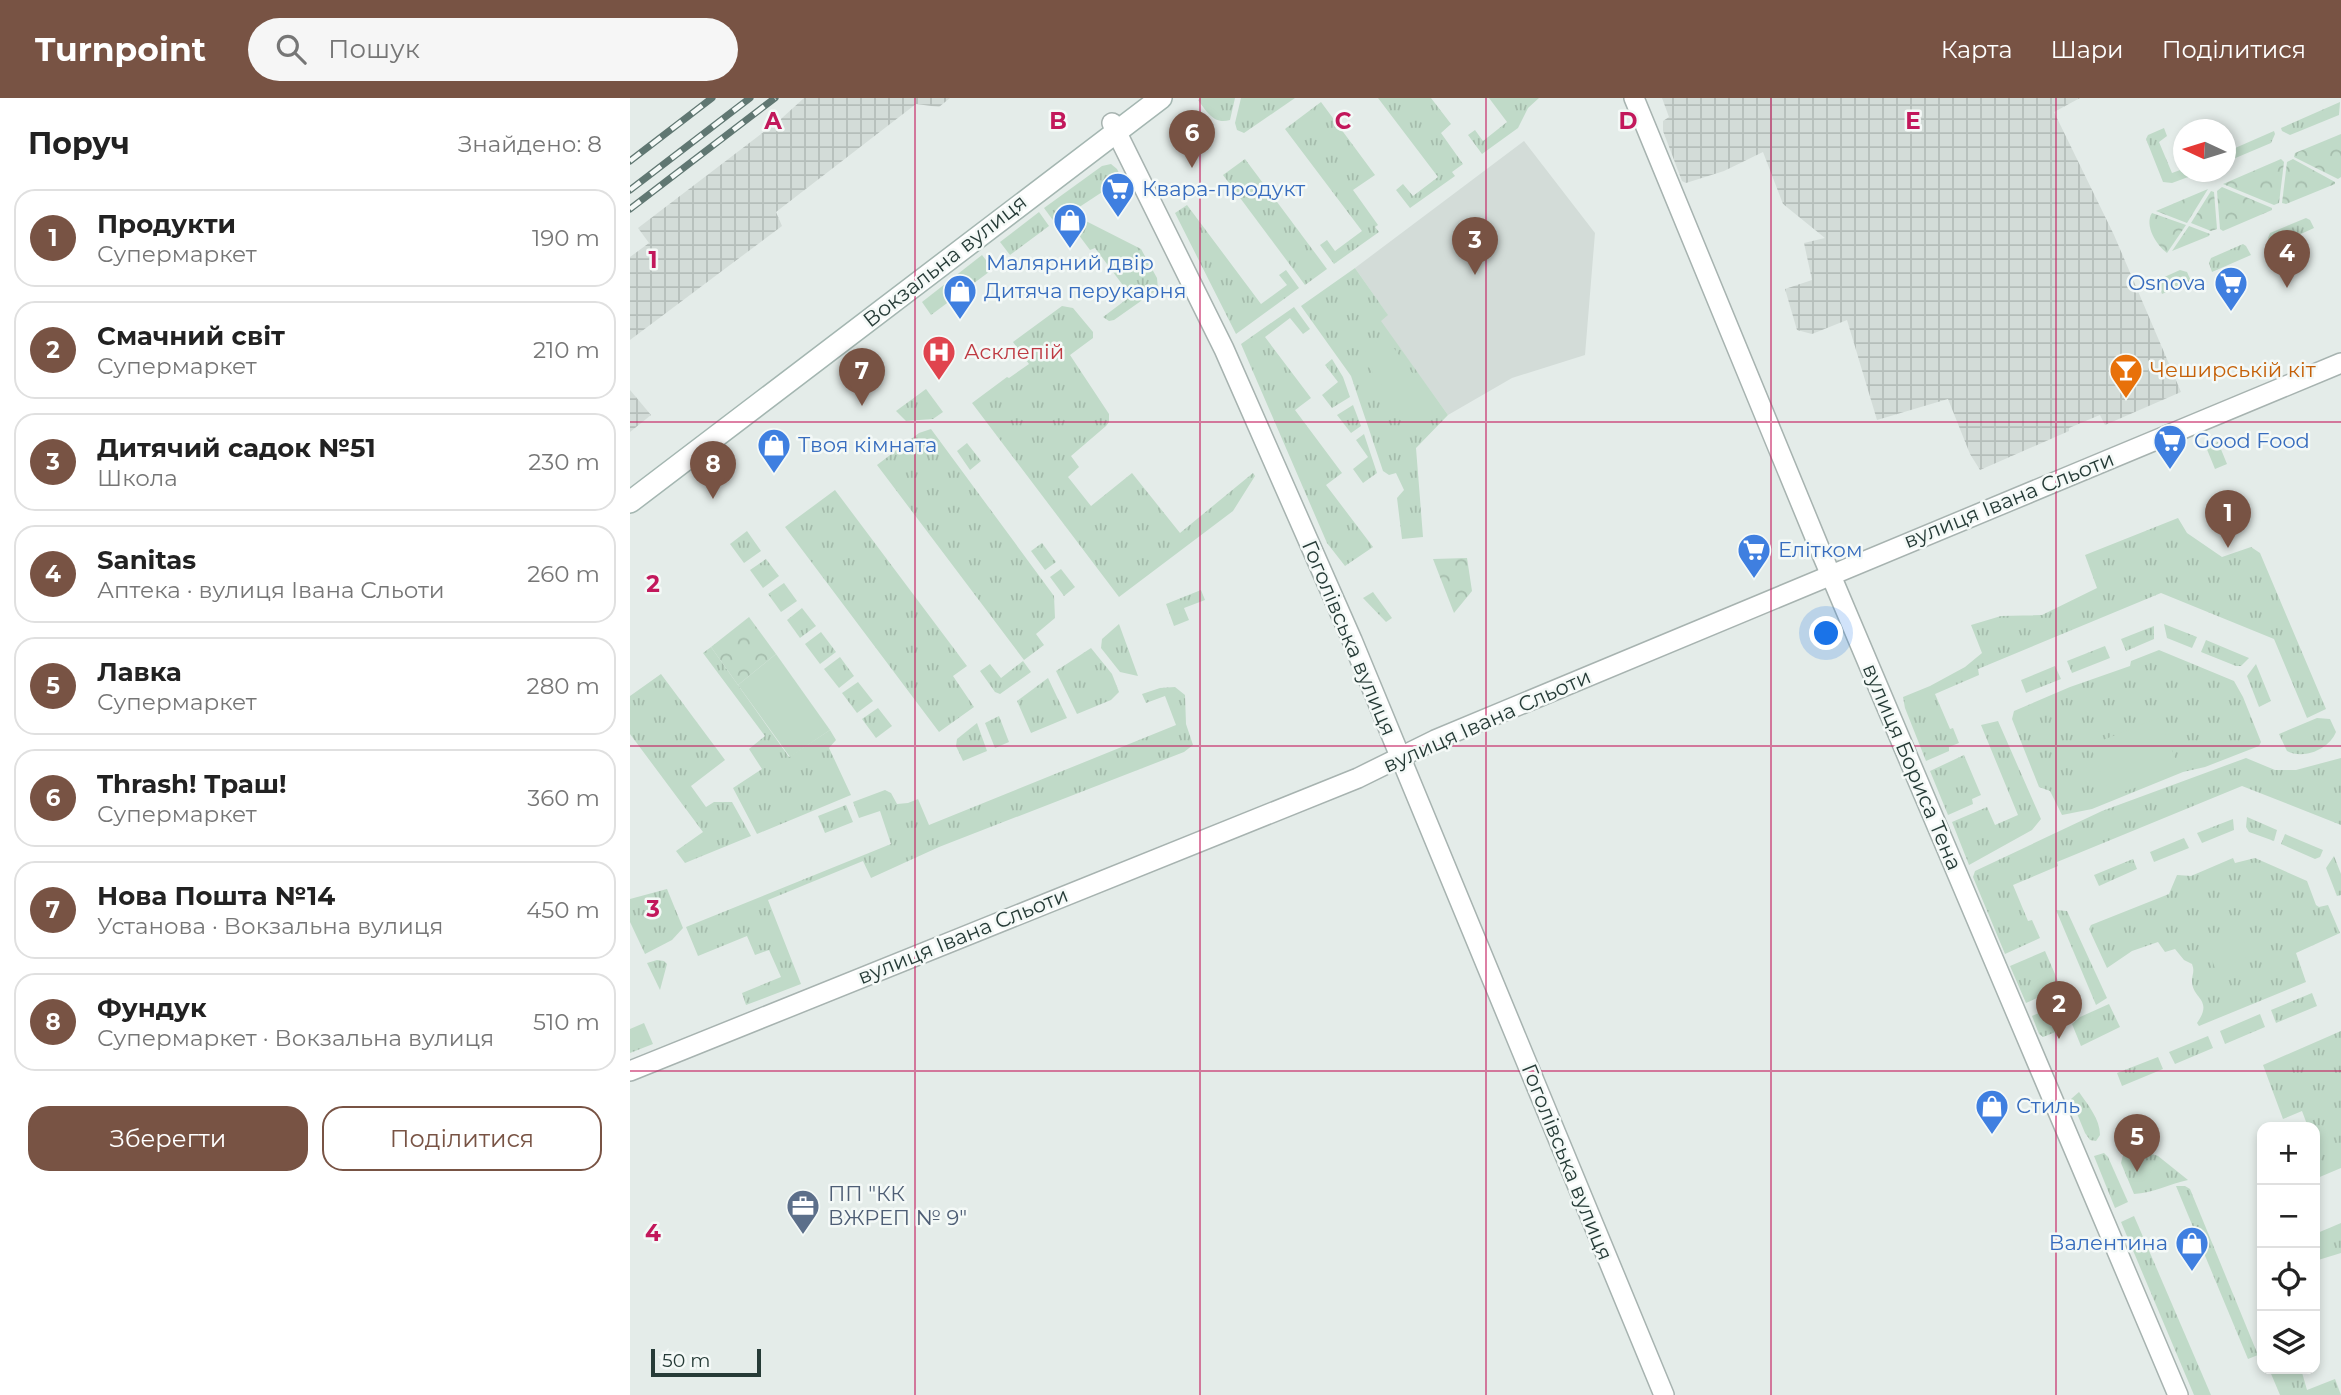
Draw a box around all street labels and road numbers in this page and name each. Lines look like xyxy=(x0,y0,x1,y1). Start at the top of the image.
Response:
street label: Вокзальна вулиця xyxy=(858,189,1031,332)
street label: вулиця Івана Сльоти xyxy=(1900,446,2118,553)
street label: Гоголівська вулиця xyxy=(1297,536,1402,739)
street label: вулиця Бориса Тена xyxy=(1858,660,1967,874)
street label: вулиця Івана Сльоти xyxy=(1379,663,1594,778)
street label: вулиця Івана Сльоти xyxy=(854,882,1072,989)
street label: Гоголівська вулиця xyxy=(1517,1060,1618,1264)

